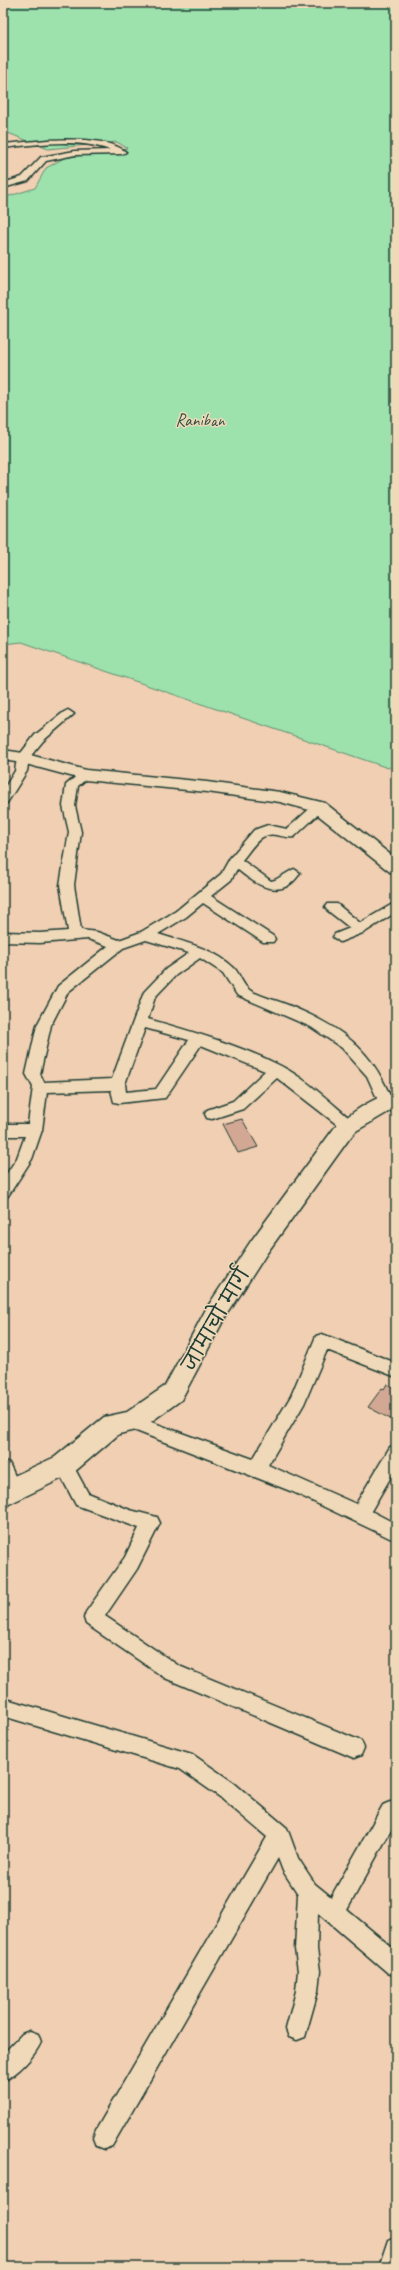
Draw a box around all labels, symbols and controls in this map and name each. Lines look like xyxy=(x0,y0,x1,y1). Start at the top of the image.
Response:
park label: Raniban xyxy=(175,410,226,431)
street label: जामाचो मार्ग xyxy=(174,1261,256,1376)

